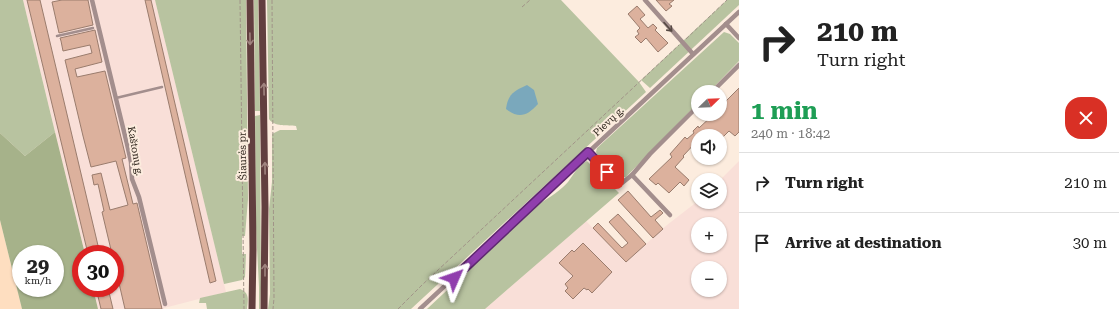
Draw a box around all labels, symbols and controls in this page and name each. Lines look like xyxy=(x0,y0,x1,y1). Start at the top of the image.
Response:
text: 210 m xyxy=(817,15,898,48)
icon: right xyxy=(751,16,803,68)
one-way arrow xyxy=(664,22,673,32)
one-way arrow xyxy=(246,32,254,45)
text: Turn right xyxy=(817,49,905,70)
one-way arrow xyxy=(260,83,268,96)
north arrow xyxy=(691,85,727,121)
map controls xyxy=(691,85,727,297)
text: 1 min xyxy=(751,97,818,125)
button: close xyxy=(1065,97,1107,139)
street label: Pievų g. xyxy=(591,105,626,138)
street label: Kaštonų g. xyxy=(126,125,145,177)
text: 240 m · 18:42 xyxy=(751,126,830,141)
button: sound xyxy=(691,129,727,165)
street label: Šiaurės pr. xyxy=(237,130,248,180)
pin xyxy=(590,155,624,189)
icon: arrive xyxy=(596,161,618,183)
one-way arrow xyxy=(261,162,268,175)
icon: right xyxy=(751,172,773,194)
button: layers xyxy=(691,173,727,209)
text: Turn right xyxy=(785,174,864,192)
text: 210 m xyxy=(1064,174,1107,192)
button: + xyxy=(691,217,727,253)
icon: arrive xyxy=(751,232,773,254)
text: Arrive at destination xyxy=(785,234,941,252)
text: 30 m xyxy=(1073,234,1107,252)
speed limit sign: 30 xyxy=(72,245,124,297)
text: 29 xyxy=(27,254,49,278)
position arrow xyxy=(433,257,475,299)
button: − xyxy=(691,261,727,297)
one-way arrow xyxy=(261,264,269,277)
text: km/h xyxy=(25,275,51,286)

